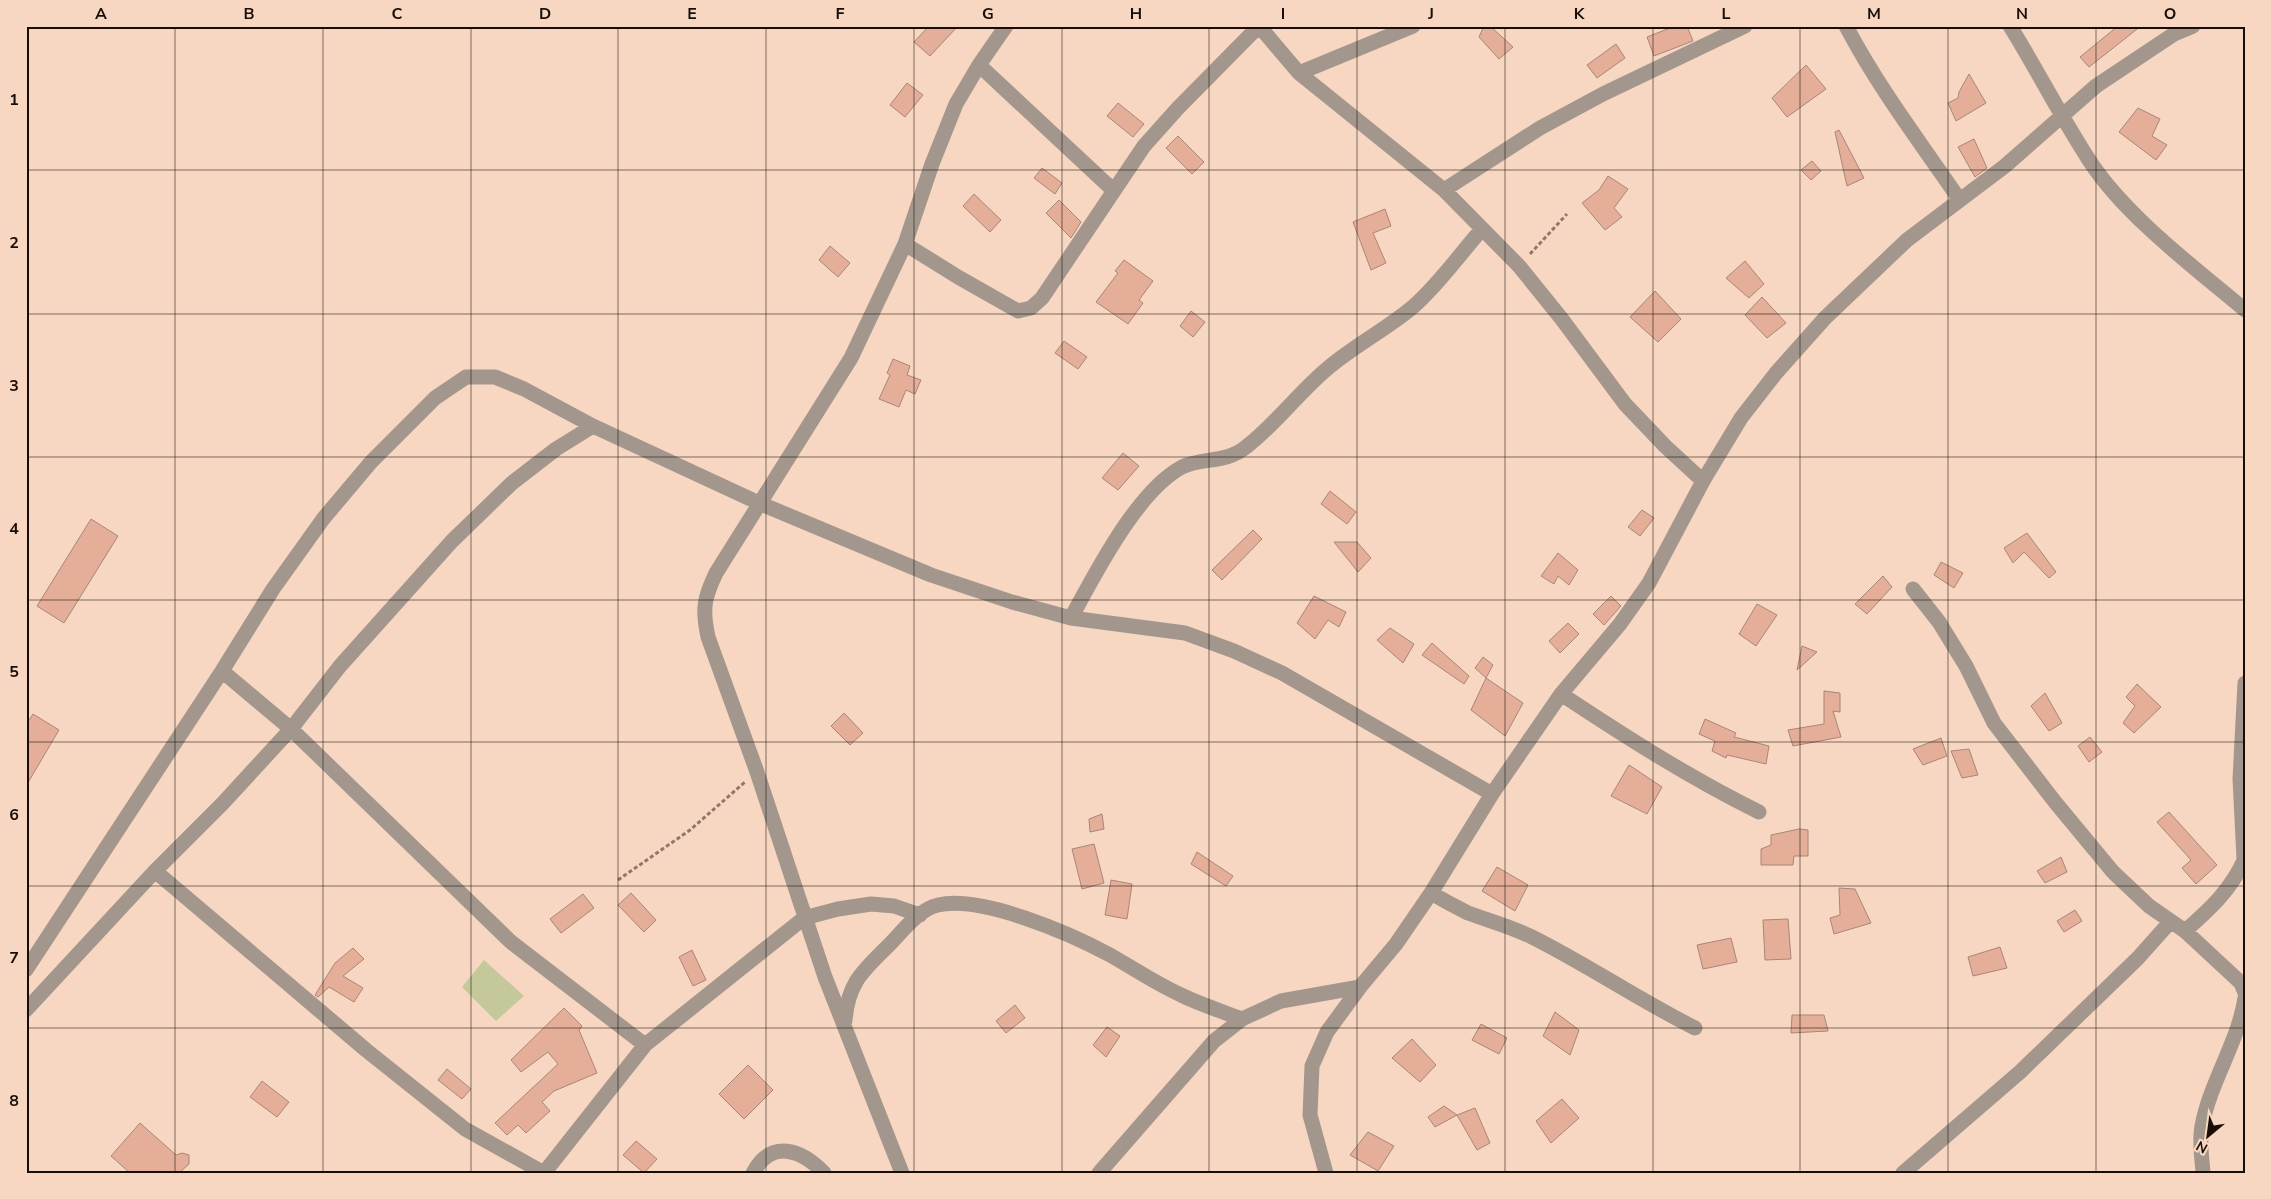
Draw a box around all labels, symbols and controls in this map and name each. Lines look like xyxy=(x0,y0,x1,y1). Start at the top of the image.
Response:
text: A xyxy=(95,3,107,25)
text: B xyxy=(243,3,255,25)
text: C xyxy=(392,3,403,25)
text: D xyxy=(539,3,551,25)
text: E xyxy=(687,3,697,25)
text: F xyxy=(836,3,845,25)
text: G xyxy=(982,3,994,25)
text: H xyxy=(1130,3,1142,25)
text: I xyxy=(1281,3,1285,25)
text: J xyxy=(1427,3,1434,25)
text: K xyxy=(1574,3,1586,25)
text: L xyxy=(1722,3,1731,25)
text: M xyxy=(1867,3,1881,25)
text: N xyxy=(2016,3,2028,25)
text: O xyxy=(2164,3,2176,25)
text: 1 xyxy=(9,89,19,111)
text: 2 xyxy=(9,232,19,254)
text: 3 xyxy=(9,375,19,397)
text: 4 xyxy=(9,518,19,540)
text: 5 xyxy=(9,661,19,683)
text: 6 xyxy=(9,804,19,826)
text: 7 xyxy=(9,947,19,969)
text: 8 xyxy=(9,1090,19,1112)
north arrow xyxy=(2184,1112,2234,1162)
text: N xyxy=(2193,1136,2211,1158)

